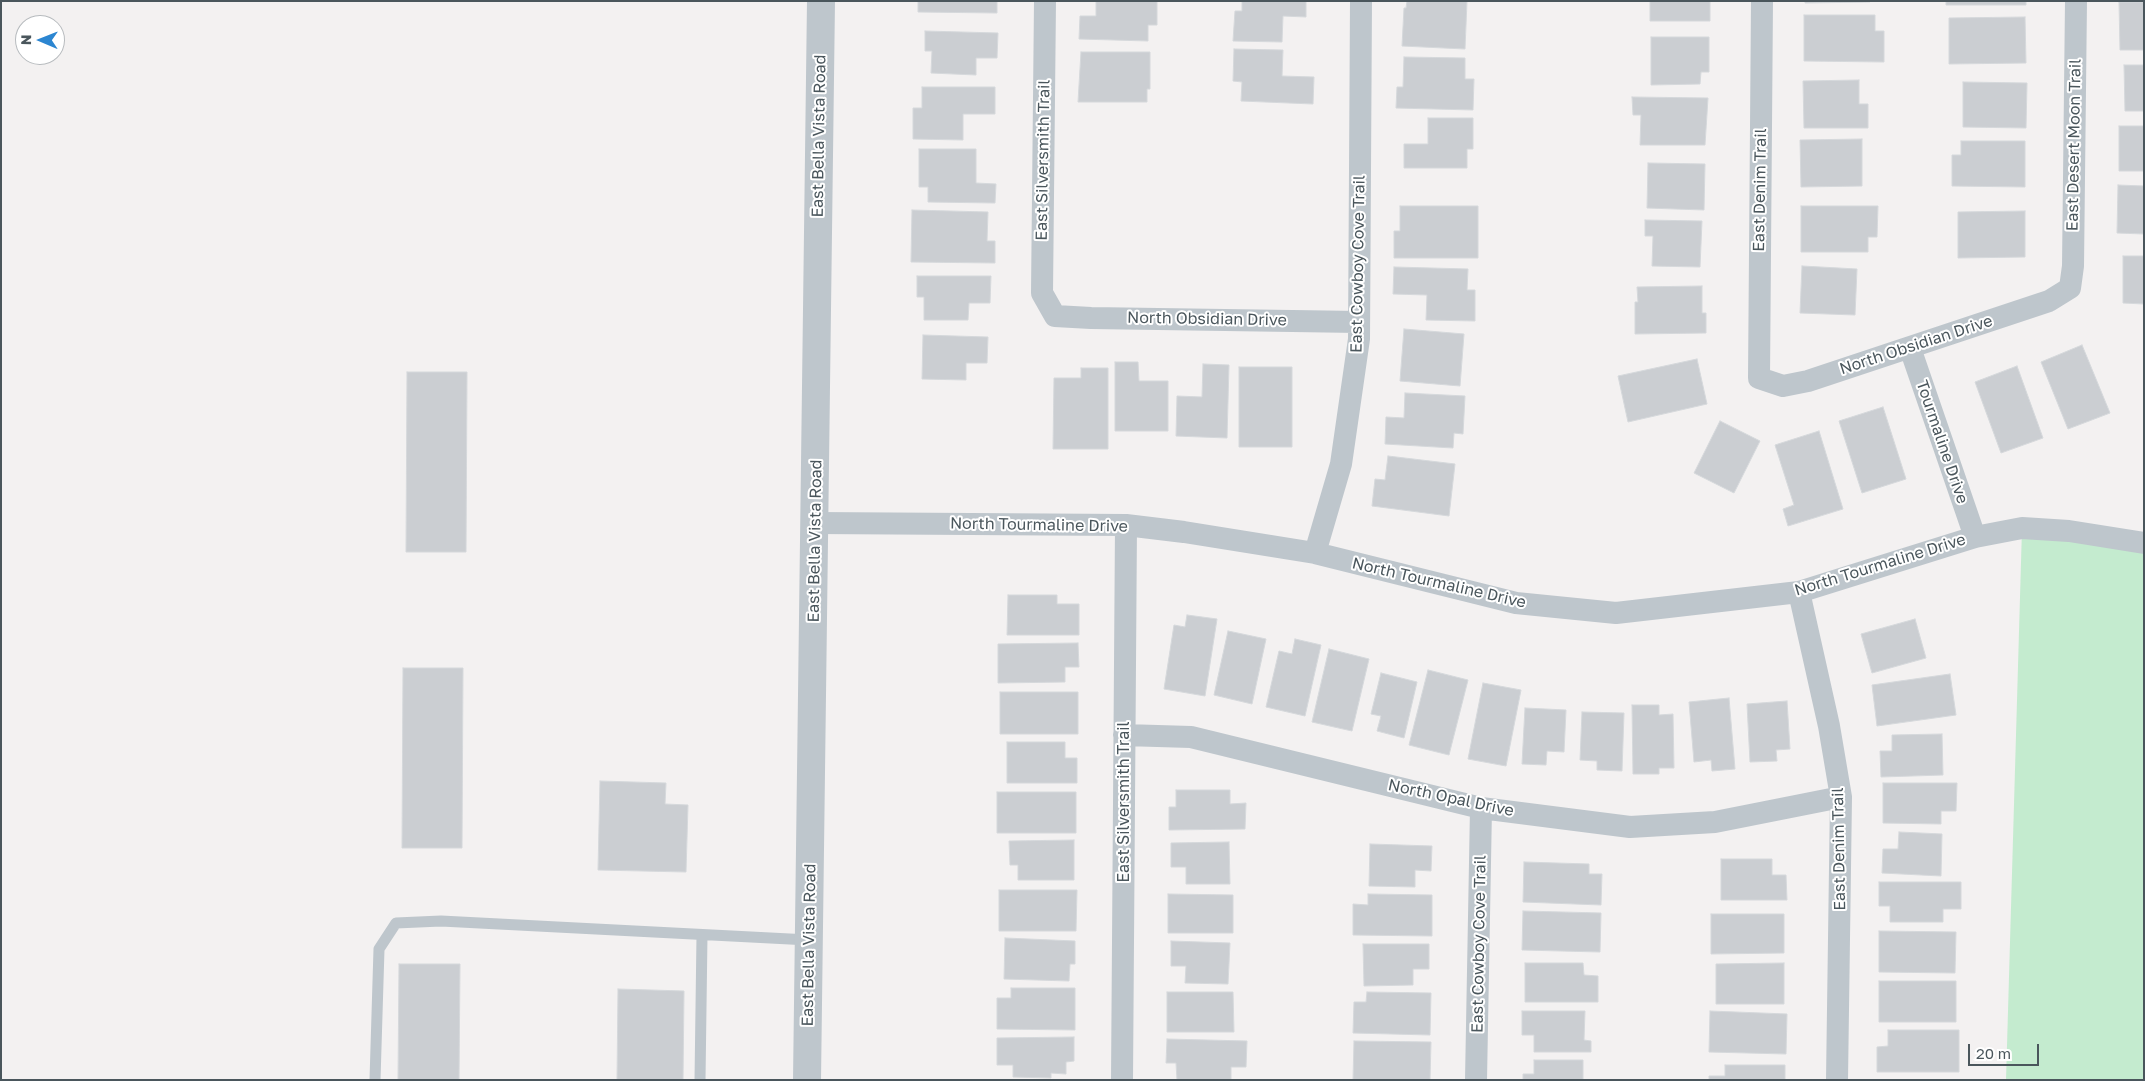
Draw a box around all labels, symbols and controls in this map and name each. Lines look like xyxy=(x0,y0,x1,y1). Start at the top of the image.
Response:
north arrow xyxy=(15,15,65,65)
text: N xyxy=(17,34,34,45)
street label: East Bella Vista Road xyxy=(808,54,830,218)
street label: East Desert Moon Trail xyxy=(2063,59,2085,231)
street label: East Silversmith Trail xyxy=(1032,79,1054,241)
street label: East Denim Trail xyxy=(1749,128,1771,252)
street label: East Cowboy Cove Trail xyxy=(1347,175,1369,353)
street label: North Obsidian Drive xyxy=(1127,308,1287,330)
street label: North Obsidian Drive xyxy=(1837,311,1995,379)
street label: Tourmaline Drive xyxy=(1912,378,1972,506)
street label: East Bella Vista Road xyxy=(804,459,826,623)
street label: North Tourmaline Drive xyxy=(950,514,1128,536)
street label: North Tourmaline Drive xyxy=(1792,530,1968,600)
street label: North Tourmaline Drive xyxy=(1350,554,1528,612)
street label: East Silversmith Trail xyxy=(1114,721,1134,883)
street label: North Opal Drive xyxy=(1386,775,1516,821)
street label: East Denim Trail xyxy=(1828,787,1850,911)
street label: East Cowboy Cove Trail xyxy=(1468,855,1490,1033)
street label: East Bella Vista Road xyxy=(798,863,820,1027)
scale bar xyxy=(1970,1034,2041,1066)
text: 20 m xyxy=(1976,1044,2011,1062)

